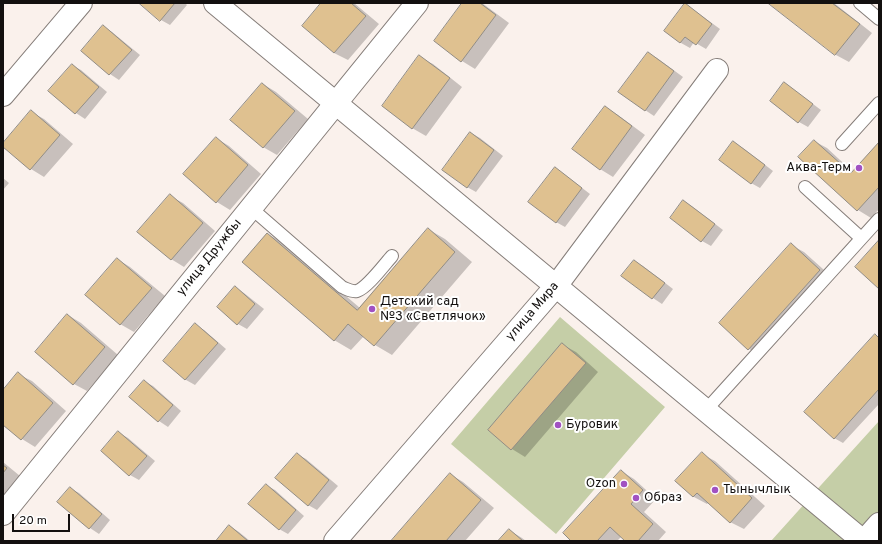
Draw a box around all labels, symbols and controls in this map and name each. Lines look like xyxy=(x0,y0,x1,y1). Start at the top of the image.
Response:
place label: Аква-Терм xyxy=(786,160,851,176)
marker: Аква-Терм xyxy=(854,163,864,173)
street label: улица Дружбы xyxy=(174,216,246,300)
street label: улица Мира xyxy=(503,279,563,345)
place label: Детский сад №3 «Светлячок» xyxy=(380,294,486,325)
marker: Детский сад №3 «Светлячок» xyxy=(367,304,377,314)
place label: Буровик xyxy=(566,417,618,433)
marker: Буровик xyxy=(553,420,563,430)
place label: Ozon xyxy=(586,476,616,492)
marker: Ozon xyxy=(619,479,629,489)
place label: Тынычлык xyxy=(723,482,791,498)
marker: Тынычлык xyxy=(710,485,720,495)
place label: Образ xyxy=(644,490,682,506)
marker: Образ xyxy=(631,493,641,503)
scale bar xyxy=(14,506,72,532)
text: 20 m xyxy=(19,513,47,529)

